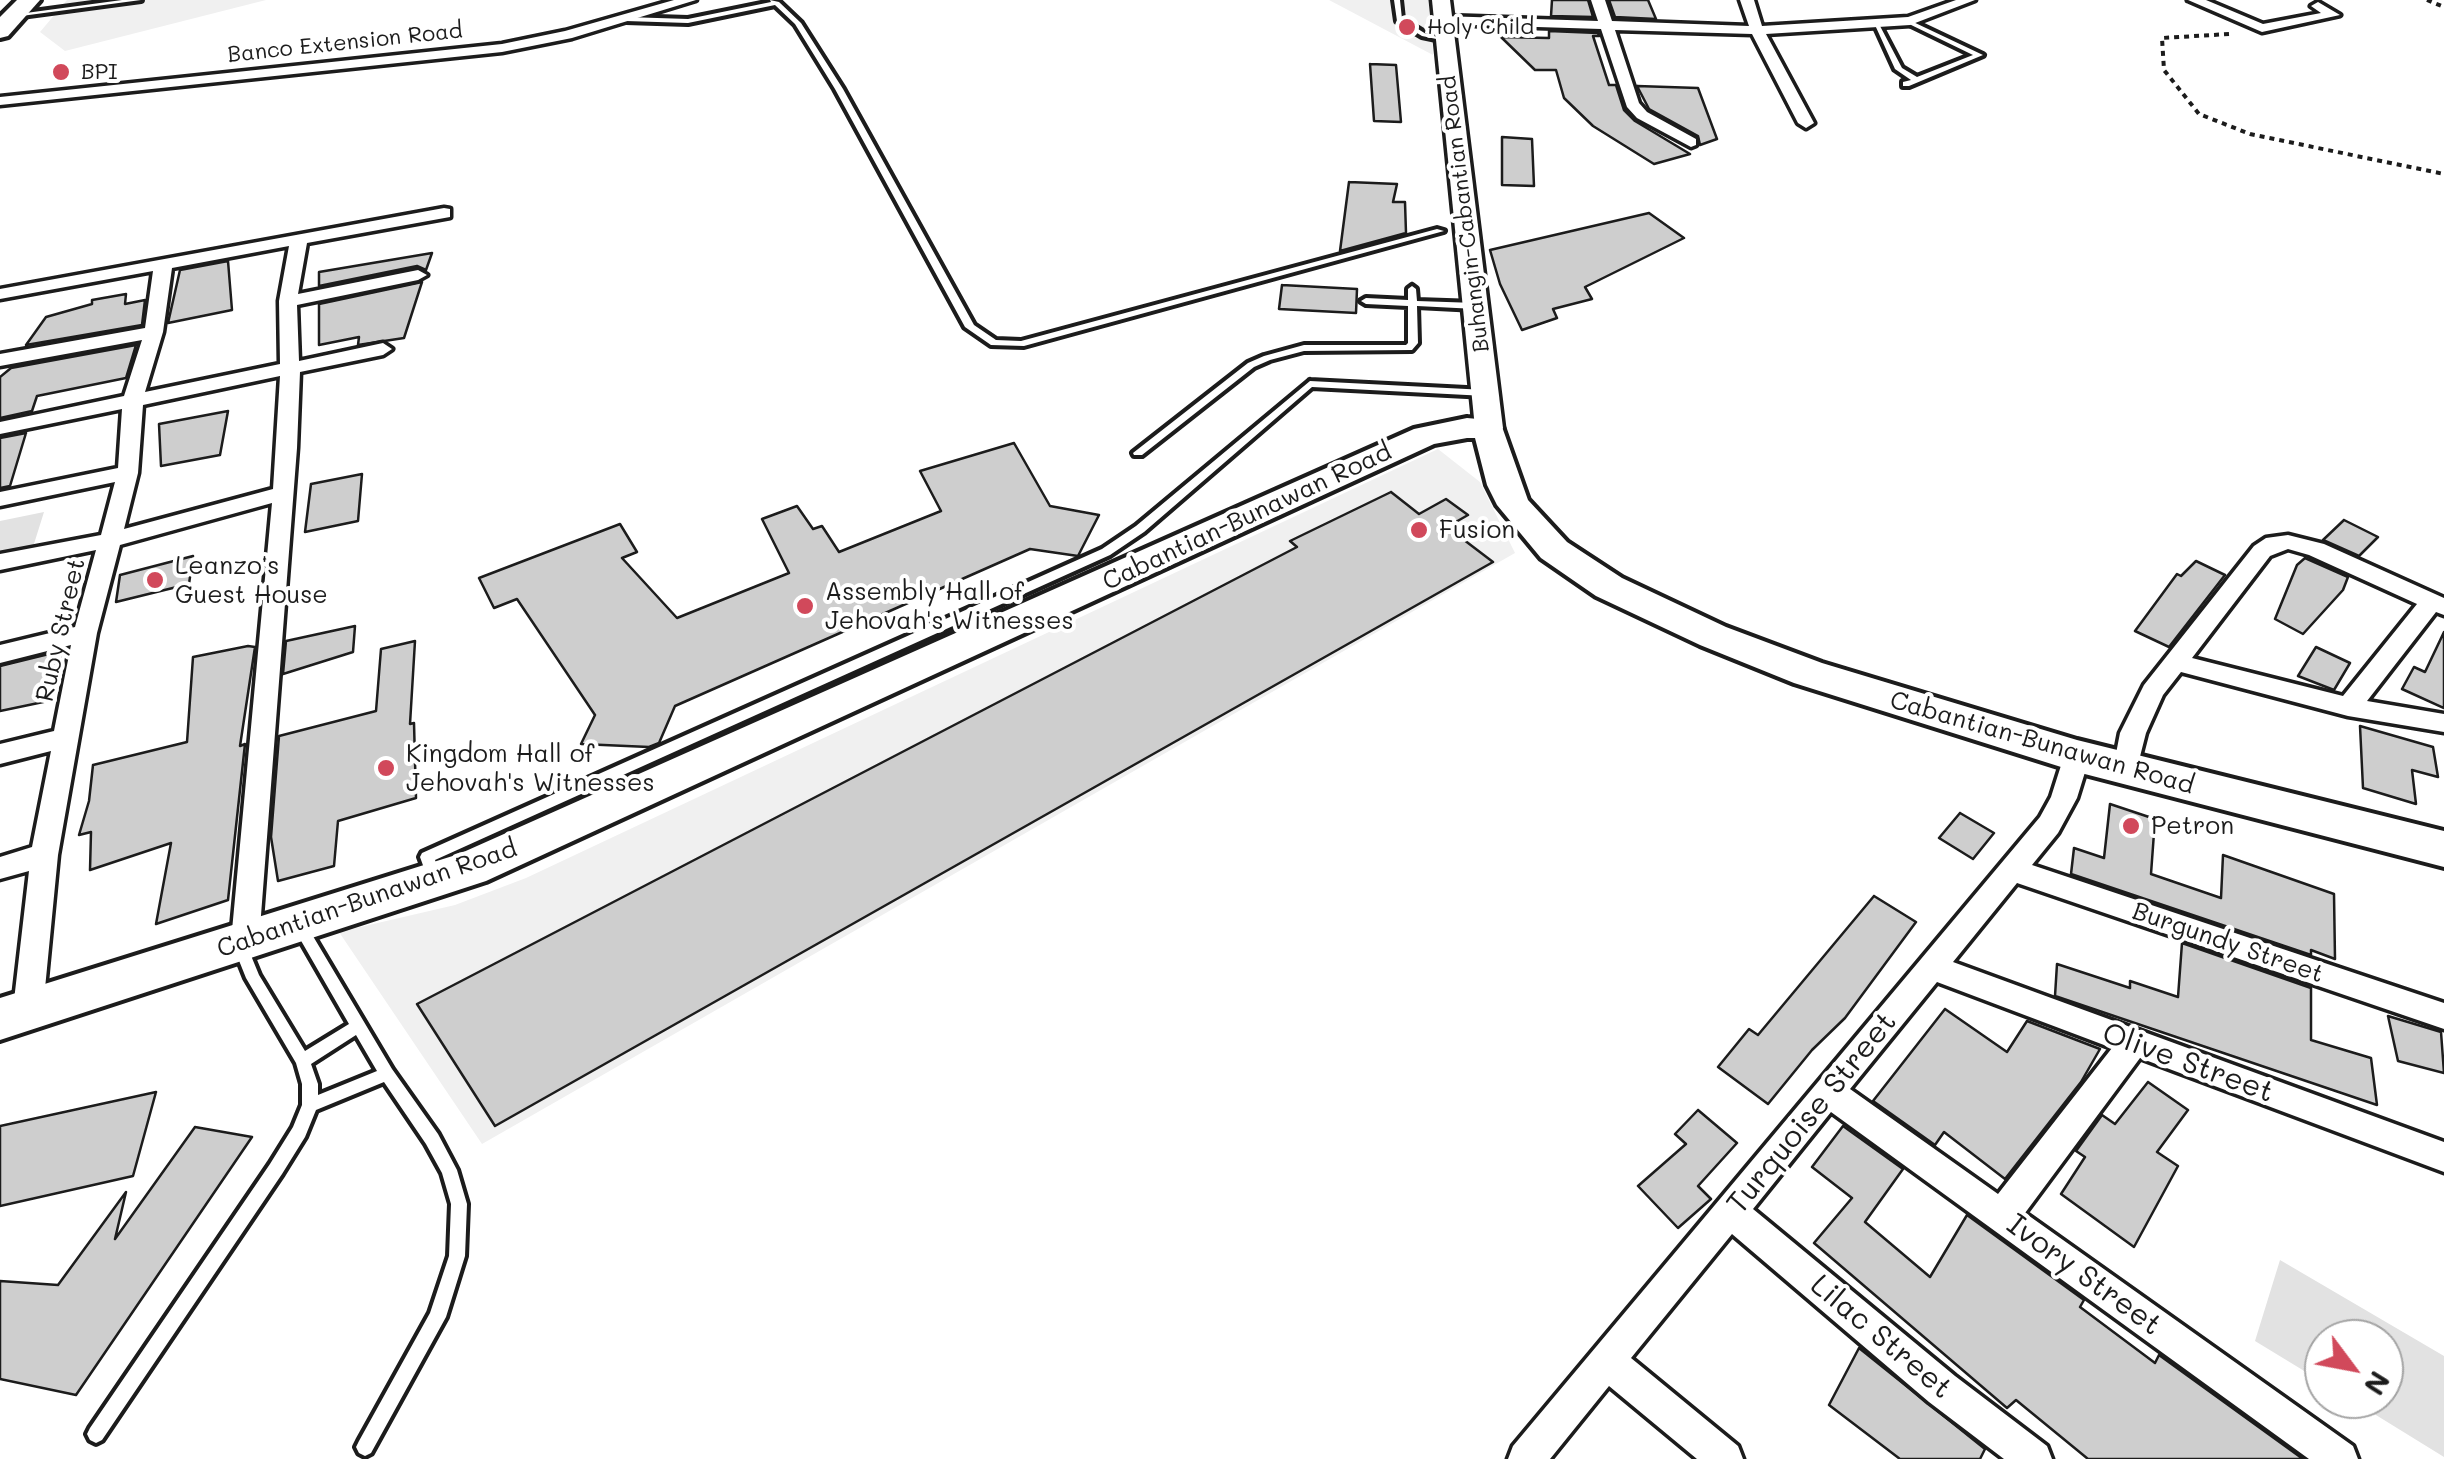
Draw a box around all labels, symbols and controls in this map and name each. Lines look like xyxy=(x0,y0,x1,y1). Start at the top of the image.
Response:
place label: Holy Child xyxy=(1427,14,1534,40)
marker: Holy Child xyxy=(1396,16,1418,38)
street label: Banco Extension Road xyxy=(226,18,464,68)
place label: BPI xyxy=(81,59,118,85)
marker: BPI xyxy=(50,61,72,83)
street label: Buhangin-Cabantian Road xyxy=(1435,74,1495,354)
street label: Cabantian-Bunawan Road xyxy=(1098,437,1396,597)
place label: Fusion xyxy=(1439,515,1515,545)
marker: Fusion xyxy=(1408,519,1430,541)
place label: Leanzo's Guest House xyxy=(175,551,328,610)
street label: Ruby Street xyxy=(30,555,92,705)
marker: Leanzo's Guest House xyxy=(144,569,166,591)
place label: Assembly Hall of Jehovah's Witnesses xyxy=(825,577,1074,636)
marker: Assembly Hall of Jehovah's Witnesses xyxy=(794,595,816,617)
street label: Cabantian-Bunawan Road xyxy=(1886,685,2198,801)
place label: Kingdom Hall of Jehovah's Witnesses xyxy=(406,739,655,798)
marker: Kingdom Hall of Jehovah's Witnesses xyxy=(375,757,397,779)
place label: Petron xyxy=(2151,811,2234,841)
marker: Petron xyxy=(2120,815,2142,837)
street label: Cabantian-Bunawan Road xyxy=(213,834,521,964)
street label: Burgundy Street xyxy=(2128,896,2328,990)
street label: Turquoise Street xyxy=(1720,1005,1904,1221)
street label: Olive Street xyxy=(2097,1015,2279,1111)
street label: Ivory Street xyxy=(2000,1207,2168,1343)
street label: Lilac Street xyxy=(1803,1267,1959,1407)
north arrow xyxy=(2304,1319,2404,1419)
text: N xyxy=(2357,1365,2399,1402)

